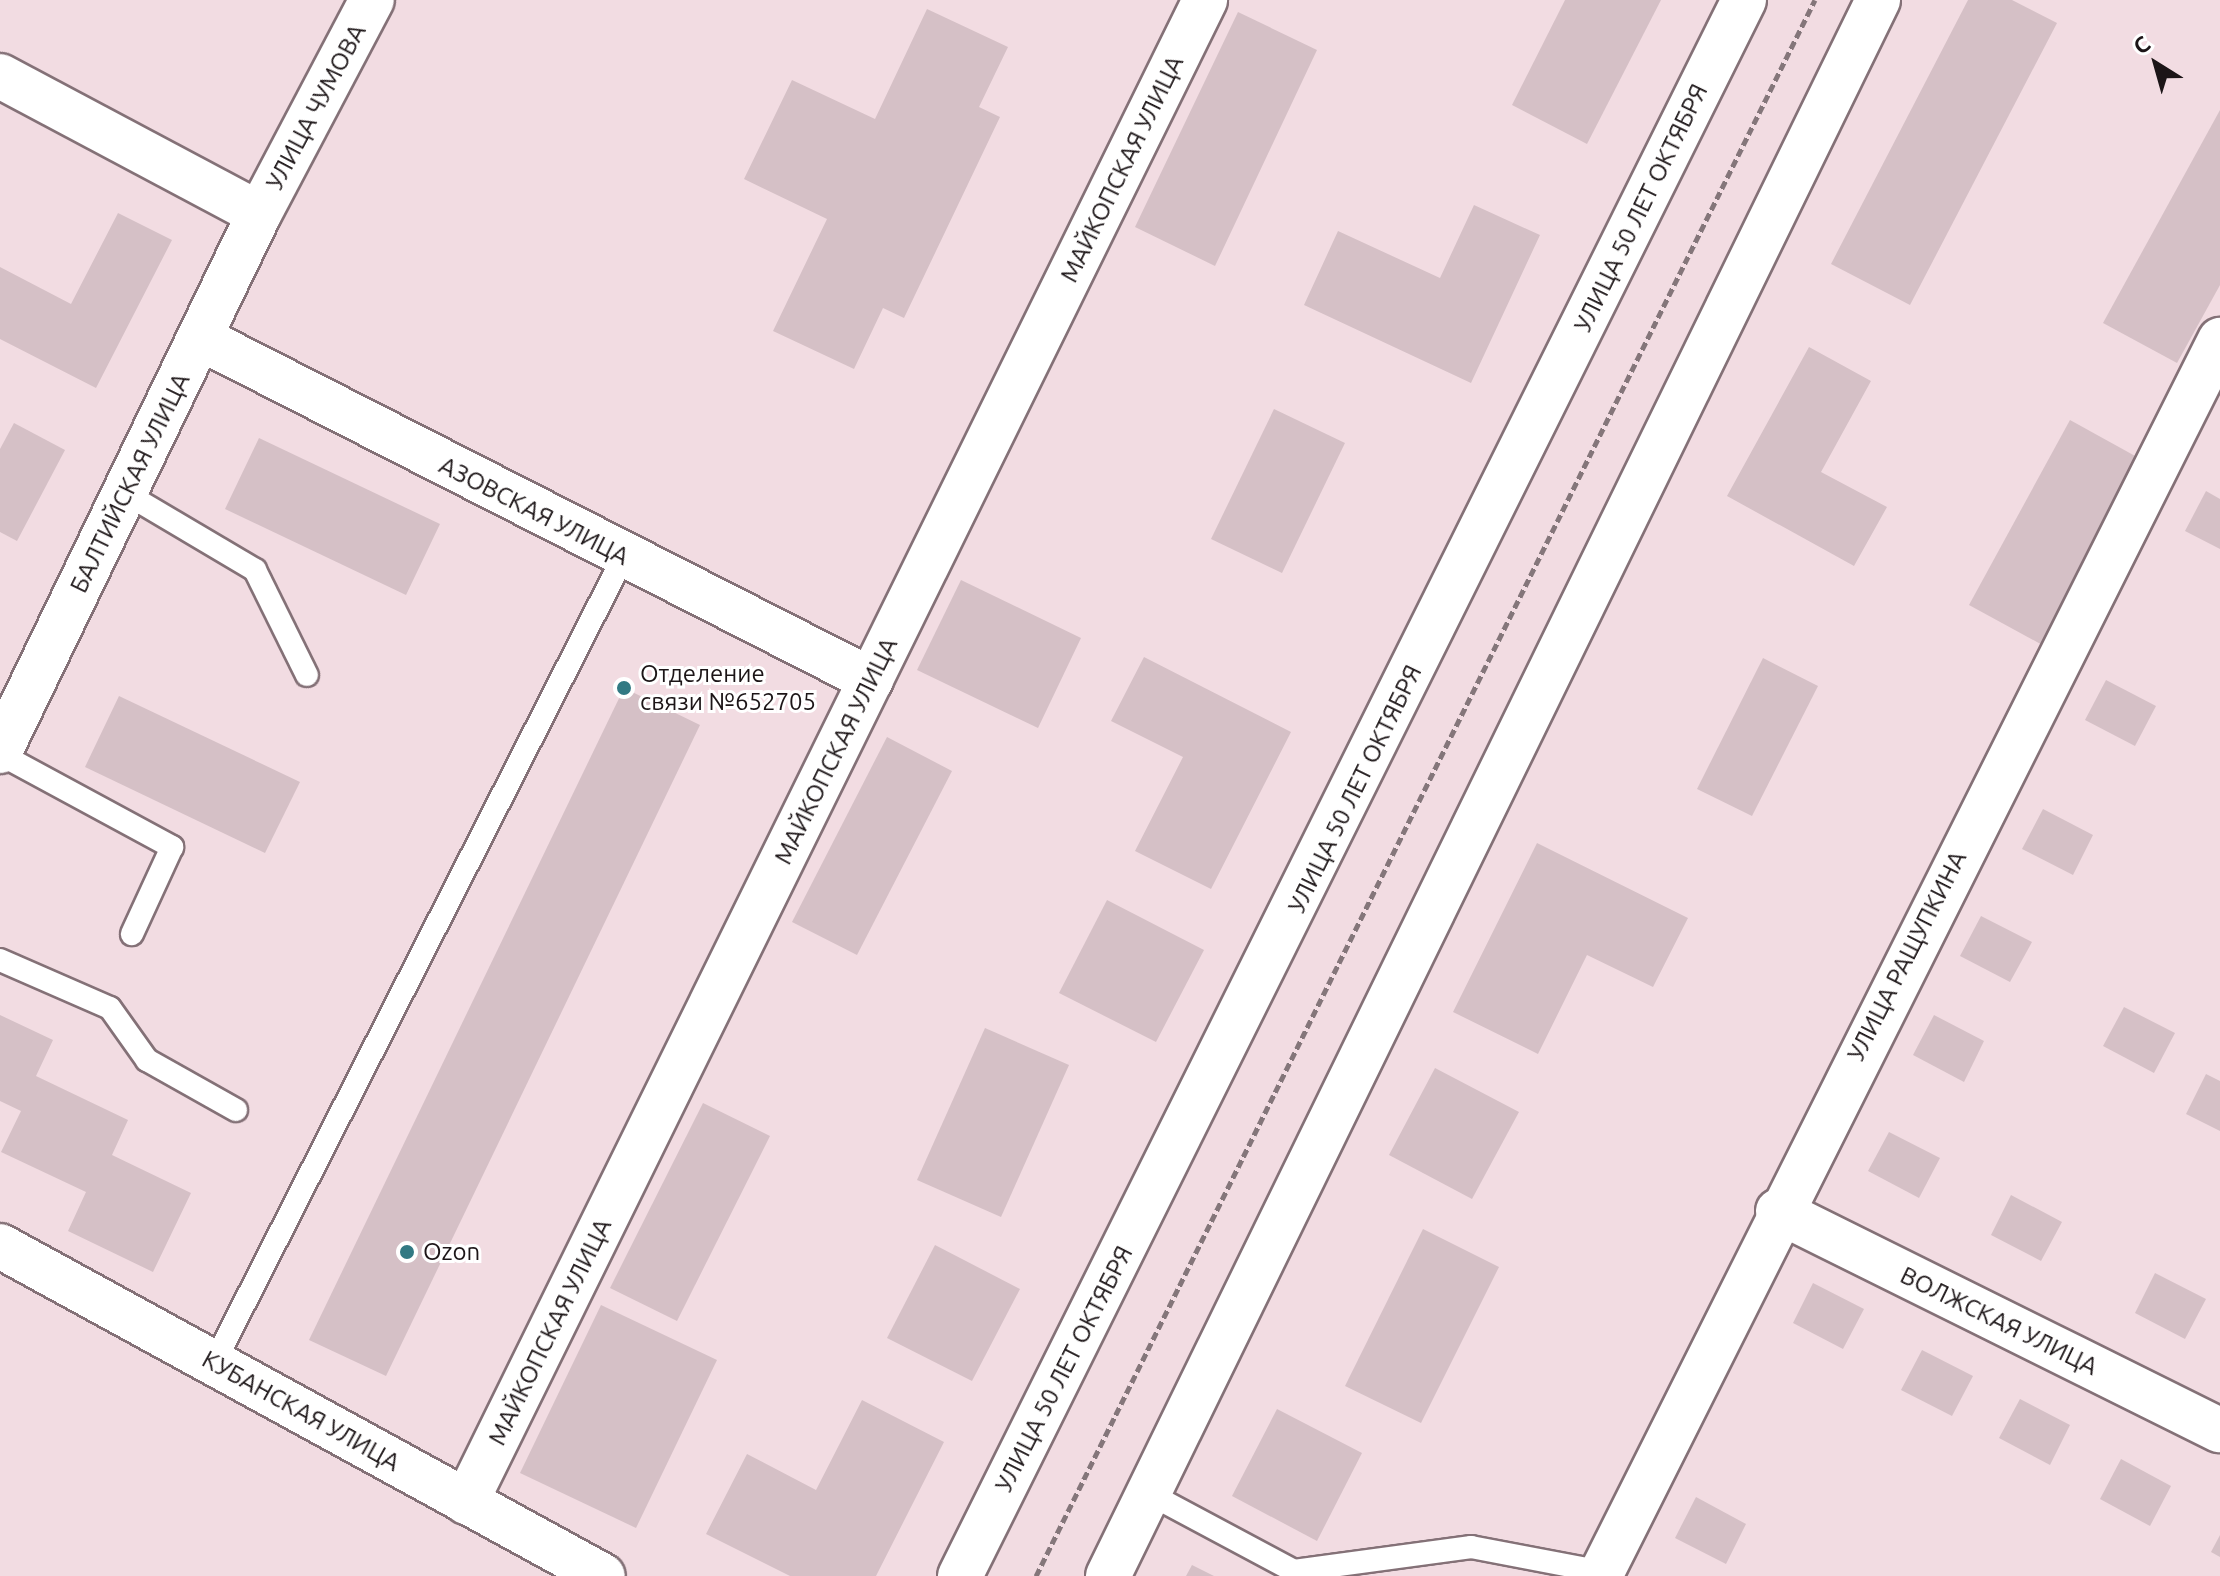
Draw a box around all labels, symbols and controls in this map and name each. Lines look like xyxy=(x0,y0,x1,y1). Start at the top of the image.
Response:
street label: УЛИЦА ЧУМОВА xyxy=(260,19,372,195)
north arrow xyxy=(2116,24,2196,104)
text: С xyxy=(2128,30,2154,59)
street label: МАЙКОПСКАЯ УЛИЦА xyxy=(1055,51,1189,287)
street label: УЛИЦА 50 ЛЕТ ОКТЯБРЯ xyxy=(1568,79,1714,337)
street label: БАЛТИЙСКАЯ УЛИЦА xyxy=(64,369,196,597)
street label: АЗОВСКАЯ УЛИЦА xyxy=(434,451,634,571)
street label: МАЙКОПСКАЯ УЛИЦА xyxy=(769,633,903,869)
place label: Отделение связи №652705 xyxy=(640,660,816,716)
street label: УЛИЦА 50 ЛЕТ ОКТЯБРЯ xyxy=(1282,660,1428,918)
marker: Отделение связи №652705 xyxy=(615,679,633,697)
street label: УЛИЦА РАЩУПКИНА xyxy=(1842,846,1972,1066)
street label: МАЙКОПСКАЯ УЛИЦА xyxy=(483,1214,617,1450)
place label: Ozon xyxy=(423,1238,480,1266)
street label: УЛИЦА 50 ЛЕТ ОКТЯБРЯ xyxy=(989,1241,1139,1497)
marker: Ozon xyxy=(398,1243,416,1261)
street label: ВОЛЖСКАЯ УЛИЦА xyxy=(1896,1261,2102,1381)
street label: КУБАНСКАЯ УЛИЦА xyxy=(197,1345,405,1477)

